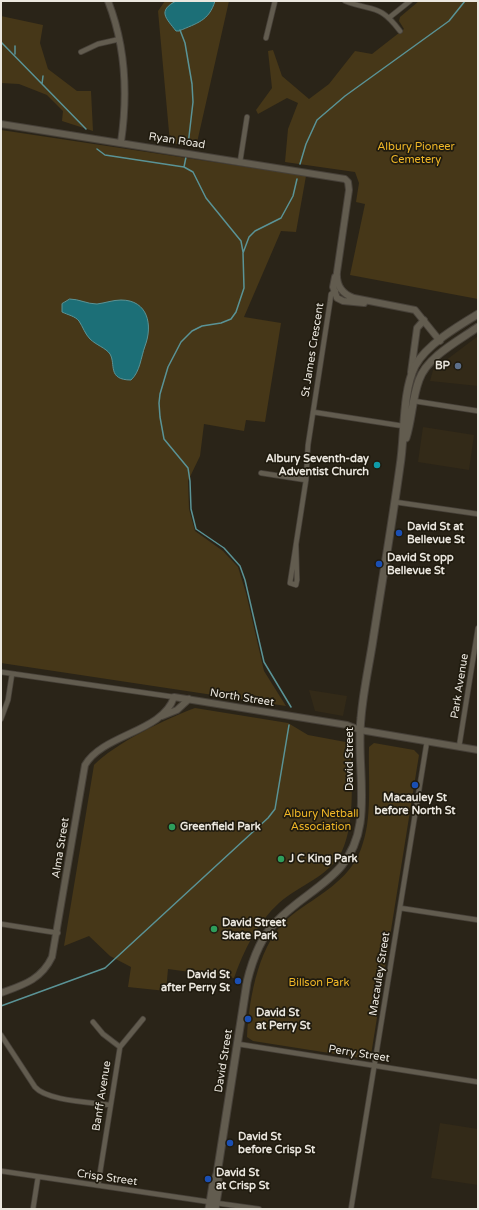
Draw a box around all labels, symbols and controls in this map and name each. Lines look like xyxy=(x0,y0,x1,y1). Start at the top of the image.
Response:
street label: Ryan Road xyxy=(148,130,206,152)
park label: Albury Pioneer Cemetery xyxy=(377,140,455,166)
street label: St James Crescent xyxy=(299,302,327,398)
place label: BP xyxy=(435,359,450,373)
marker: BP xyxy=(453,361,463,371)
place label: Albury Seventh-day Adventist Church xyxy=(266,452,369,478)
marker: Albury Seventh-day Adventist Church xyxy=(372,460,382,470)
place label: David St at Bellevue St xyxy=(407,520,465,546)
marker: David St at Bellevue St xyxy=(394,528,404,538)
place label: David St opp Bellevue St xyxy=(387,551,454,577)
marker: David St opp Bellevue St xyxy=(374,559,384,569)
street label: Park Avenue xyxy=(448,653,472,719)
street label: North Street xyxy=(209,686,275,710)
street label: David Street xyxy=(343,727,357,791)
marker: Macauley St before North St xyxy=(410,780,420,790)
place label: Macauley St before North St xyxy=(375,791,455,817)
park label: Albury Netball Association xyxy=(283,807,359,833)
street label: Alma Street xyxy=(50,817,72,879)
place label: Greenfield Park xyxy=(180,820,261,834)
marker: Greenfield Park xyxy=(167,822,177,832)
place label: J C King Park xyxy=(289,852,358,866)
marker: J C King Park xyxy=(276,854,286,864)
place label: David Street Skate Park xyxy=(222,916,286,942)
marker: David Street Skate Park xyxy=(209,924,219,934)
street label: Macauley Street xyxy=(367,931,393,1017)
place label: David St after Perry St xyxy=(161,968,230,994)
marker: David St after Perry St xyxy=(233,976,243,986)
park label: Billson Park xyxy=(289,976,349,990)
place label: David St at Perry St xyxy=(256,1006,311,1032)
marker: David St at Perry St xyxy=(243,1014,253,1024)
street label: David Street xyxy=(212,1028,236,1094)
street label: Perry Street xyxy=(327,1043,391,1065)
street label: Banff Avenue xyxy=(90,1060,114,1132)
place label: David St before Crisp St xyxy=(238,1130,315,1156)
marker: David St before Crisp St xyxy=(225,1138,235,1148)
place label: David St at Crisp St xyxy=(216,1166,269,1192)
street label: Crisp Street xyxy=(76,1167,138,1189)
marker: David St at Crisp St xyxy=(203,1174,213,1184)

